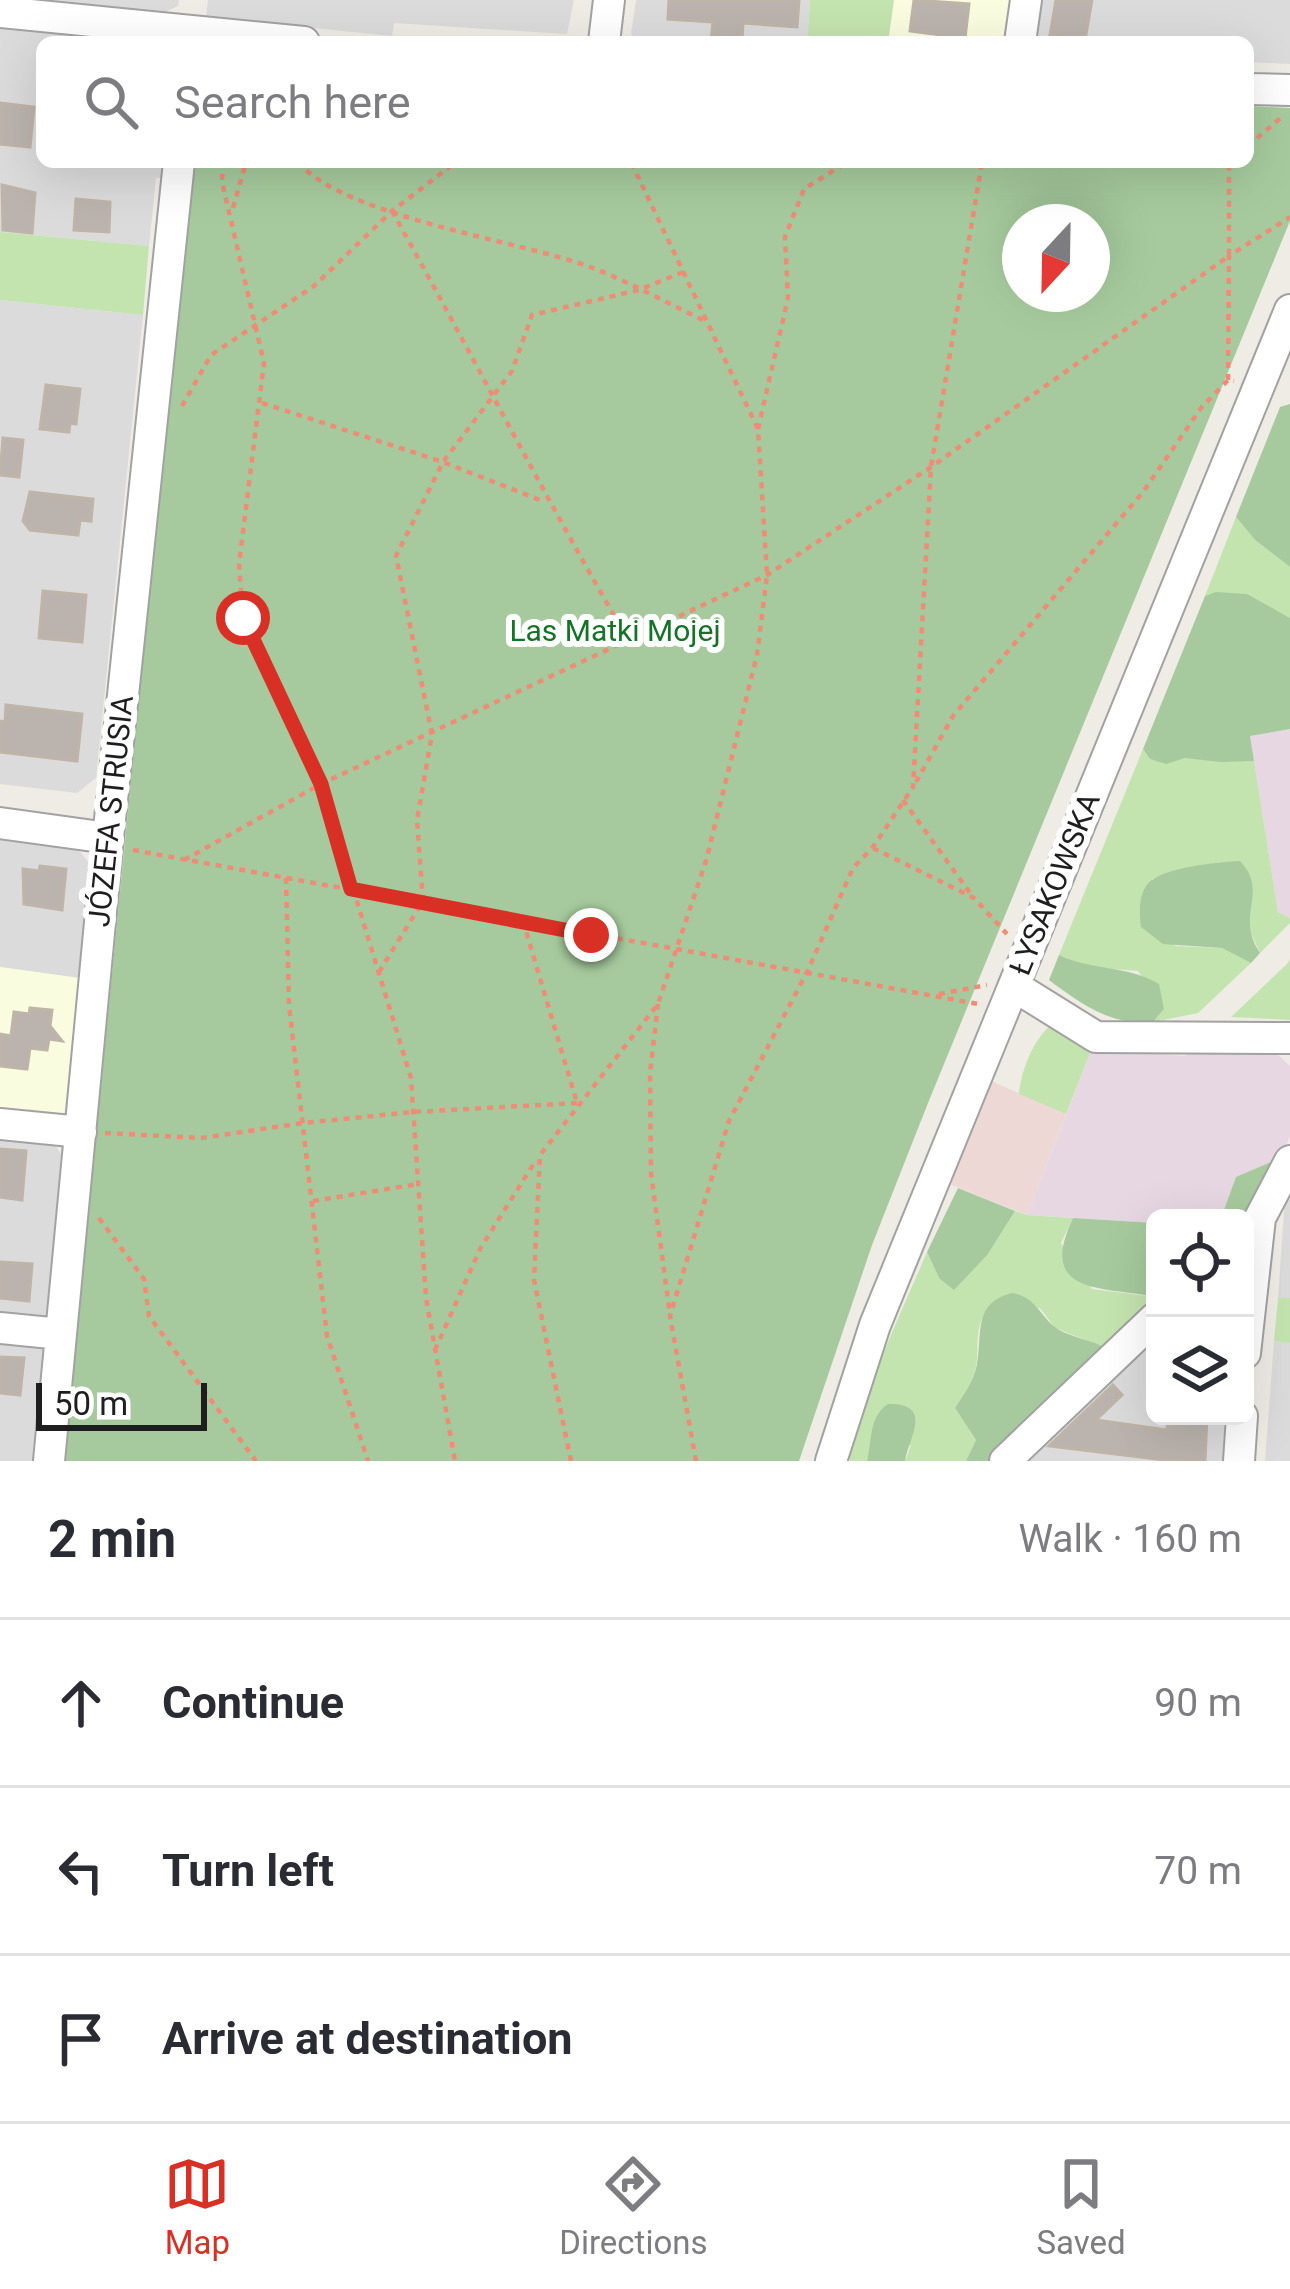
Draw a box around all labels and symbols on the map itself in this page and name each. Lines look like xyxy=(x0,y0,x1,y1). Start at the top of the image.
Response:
north arrow xyxy=(1002,204,1110,312)
route start xyxy=(216,591,270,645)
park label: Las Matki Mojej xyxy=(509,613,721,648)
street label: JÓZEFA STRUSIA xyxy=(81,693,140,928)
street label: ŁYSAKOWSKA xyxy=(1002,787,1107,980)
route end xyxy=(564,908,618,962)
scale bar xyxy=(36,1377,207,1430)

